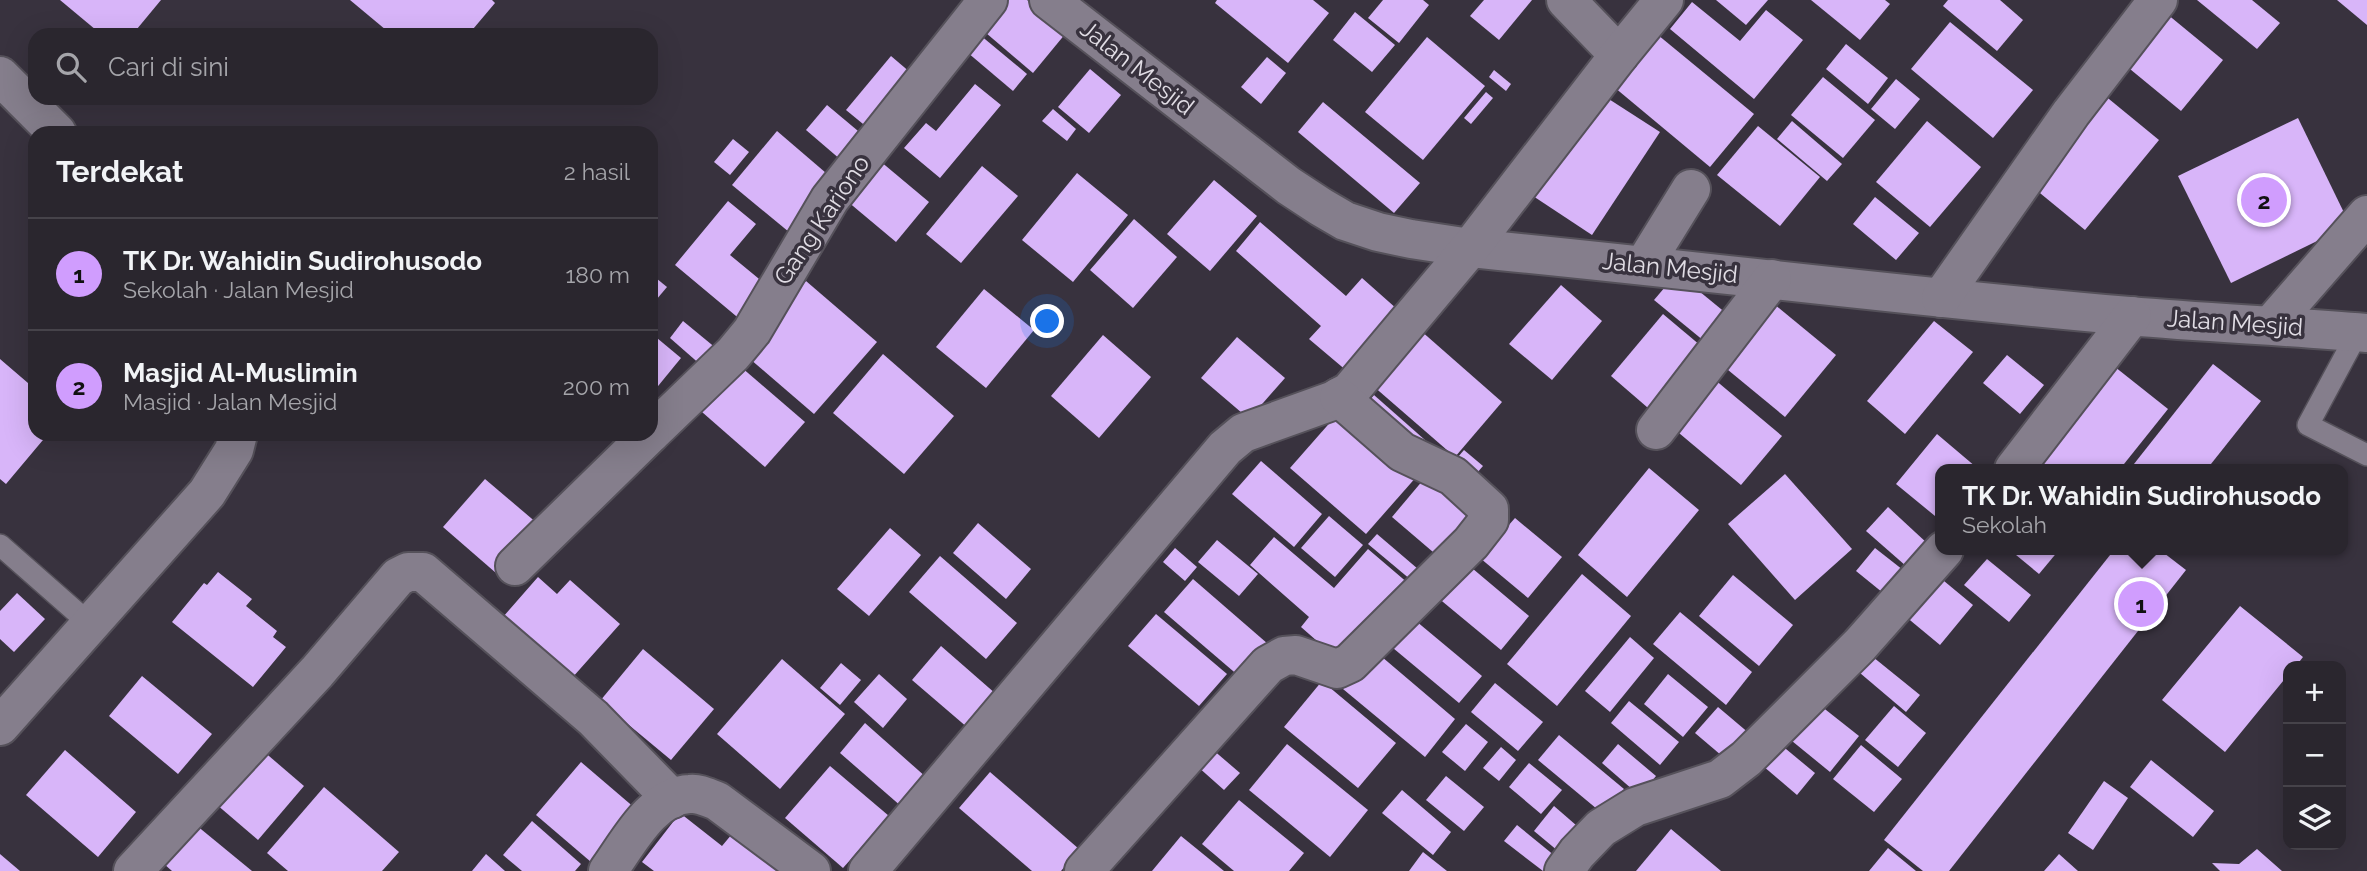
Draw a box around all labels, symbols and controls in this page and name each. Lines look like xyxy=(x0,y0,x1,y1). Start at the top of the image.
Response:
street label: Jalan Mesjid xyxy=(1075,14,1200,121)
search box xyxy=(28,28,658,105)
icon: search xyxy=(52,48,90,86)
text: Cari di sini xyxy=(108,52,229,82)
street label: Gang Kariono xyxy=(768,149,876,290)
text: Terdekat xyxy=(56,154,184,189)
text: 2 hasil xyxy=(564,158,630,185)
pin: 2 xyxy=(2241,174,2287,226)
text: TK Dr. Wahidin Sudirohusodo xyxy=(123,246,482,276)
street label: Jalan Mesjid xyxy=(1601,246,1739,289)
text: 1 xyxy=(73,261,85,288)
text: 180 m xyxy=(565,261,630,288)
text: Sekolah · Jalan Mesjid xyxy=(123,276,354,303)
street label: Jalan Mesjid xyxy=(2166,303,2304,342)
your location xyxy=(1030,304,1064,338)
text: Masjid Al-Muslimin xyxy=(123,358,358,388)
text: 2 xyxy=(73,373,85,400)
text: 200 m xyxy=(563,373,630,400)
text: Masjid · Jalan Mesjid xyxy=(123,388,337,415)
popup xyxy=(1935,464,2348,555)
text: TK Dr. Wahidin Sudirohusodo xyxy=(1962,481,2321,511)
text: Sekolah xyxy=(1962,511,2047,538)
pin: 1 xyxy=(2118,578,2164,630)
map controls xyxy=(2283,661,2346,850)
button: + xyxy=(2283,661,2346,724)
button: − xyxy=(2283,724,2346,787)
button: layers xyxy=(2283,787,2346,850)

